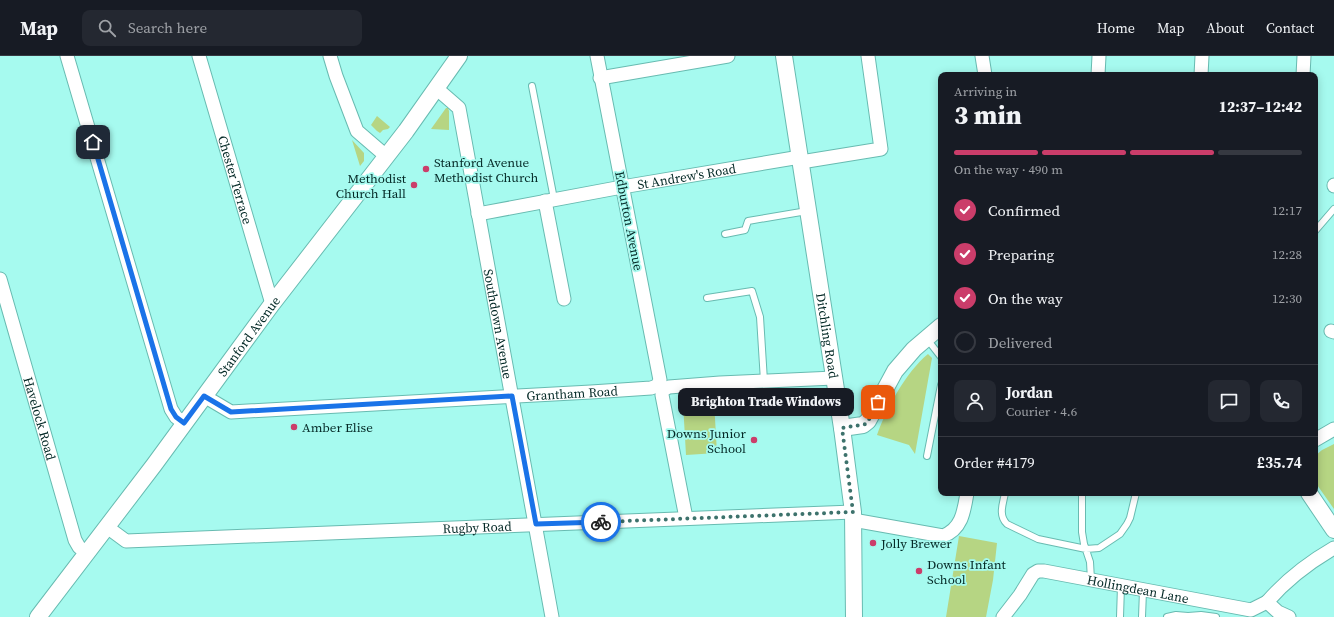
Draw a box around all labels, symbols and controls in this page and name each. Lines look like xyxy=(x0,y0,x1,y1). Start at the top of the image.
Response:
search box xyxy=(82,10,362,46)
text: Map xyxy=(20,15,58,41)
icon: search xyxy=(96,17,118,39)
text: Search here xyxy=(128,17,207,38)
text: Home xyxy=(1097,18,1135,38)
text: Map xyxy=(1157,18,1184,38)
text: About xyxy=(1206,18,1244,38)
text: Contact xyxy=(1266,18,1314,38)
text: Arriving in xyxy=(954,83,1017,100)
text: 12:37–12:42 xyxy=(1219,96,1302,117)
text: 3 min xyxy=(954,97,1022,133)
pin xyxy=(76,125,110,159)
icon: home xyxy=(82,131,104,153)
street label: Chester Terrace xyxy=(214,133,257,226)
place label: Stanford Avenue Methodist Church xyxy=(434,154,539,186)
street label: St Andrew's Road xyxy=(636,159,738,193)
text: On the way · 490 m xyxy=(954,161,1063,178)
marker: Stanford Avenue Methodist Church xyxy=(421,164,431,174)
place label: Methodist Church Hall xyxy=(336,170,407,202)
street label: Edburton Avenue xyxy=(611,170,647,272)
marker: Methodist Church Hall xyxy=(409,180,419,190)
icon: check xyxy=(954,199,976,221)
text: Confirmed xyxy=(988,200,1060,221)
text: 12:17 xyxy=(1272,202,1302,219)
icon: check xyxy=(954,243,976,265)
text: Preparing xyxy=(988,244,1054,265)
text: 12:28 xyxy=(1272,246,1302,263)
street label: Southdown Avenue xyxy=(480,268,517,381)
icon: check xyxy=(954,287,976,309)
text: On the way xyxy=(988,288,1063,309)
text: 12:30 xyxy=(1272,290,1302,307)
street label: Stanford Avenue xyxy=(213,292,284,380)
street label: Ditchling Road xyxy=(813,292,843,380)
text: Delivered xyxy=(988,332,1052,353)
street label: Havelock Road xyxy=(20,375,60,463)
button: person xyxy=(954,380,996,422)
button: chat xyxy=(1208,380,1250,422)
button: phone xyxy=(1260,380,1302,422)
street label: Grantham Road xyxy=(526,382,619,404)
text: Jordan xyxy=(1006,382,1053,403)
pin xyxy=(861,385,895,419)
callout: Brighton Trade Windows xyxy=(678,388,854,416)
icon: bag xyxy=(867,391,889,413)
text: Brighton Trade Windows xyxy=(691,393,841,410)
text: Courier · 4.6 xyxy=(1006,403,1077,420)
place label: Amber Elise xyxy=(302,419,373,436)
marker: Amber Elise xyxy=(289,422,299,432)
place label: Downs Junior School xyxy=(667,425,746,457)
marker: Downs Junior School xyxy=(749,435,759,445)
text: Order #4179 xyxy=(954,452,1035,473)
text: £35.74 xyxy=(1257,452,1302,473)
courier xyxy=(581,502,621,542)
icon: bike xyxy=(590,511,612,533)
street label: Rugby Road xyxy=(442,517,513,537)
place label: Jolly Brewer xyxy=(880,535,952,552)
marker: Jolly Brewer xyxy=(868,538,878,548)
place label: Downs Infant School xyxy=(927,556,1007,588)
marker: Downs Infant School xyxy=(914,566,924,576)
street label: Hollingdean Lane xyxy=(1086,571,1191,607)

